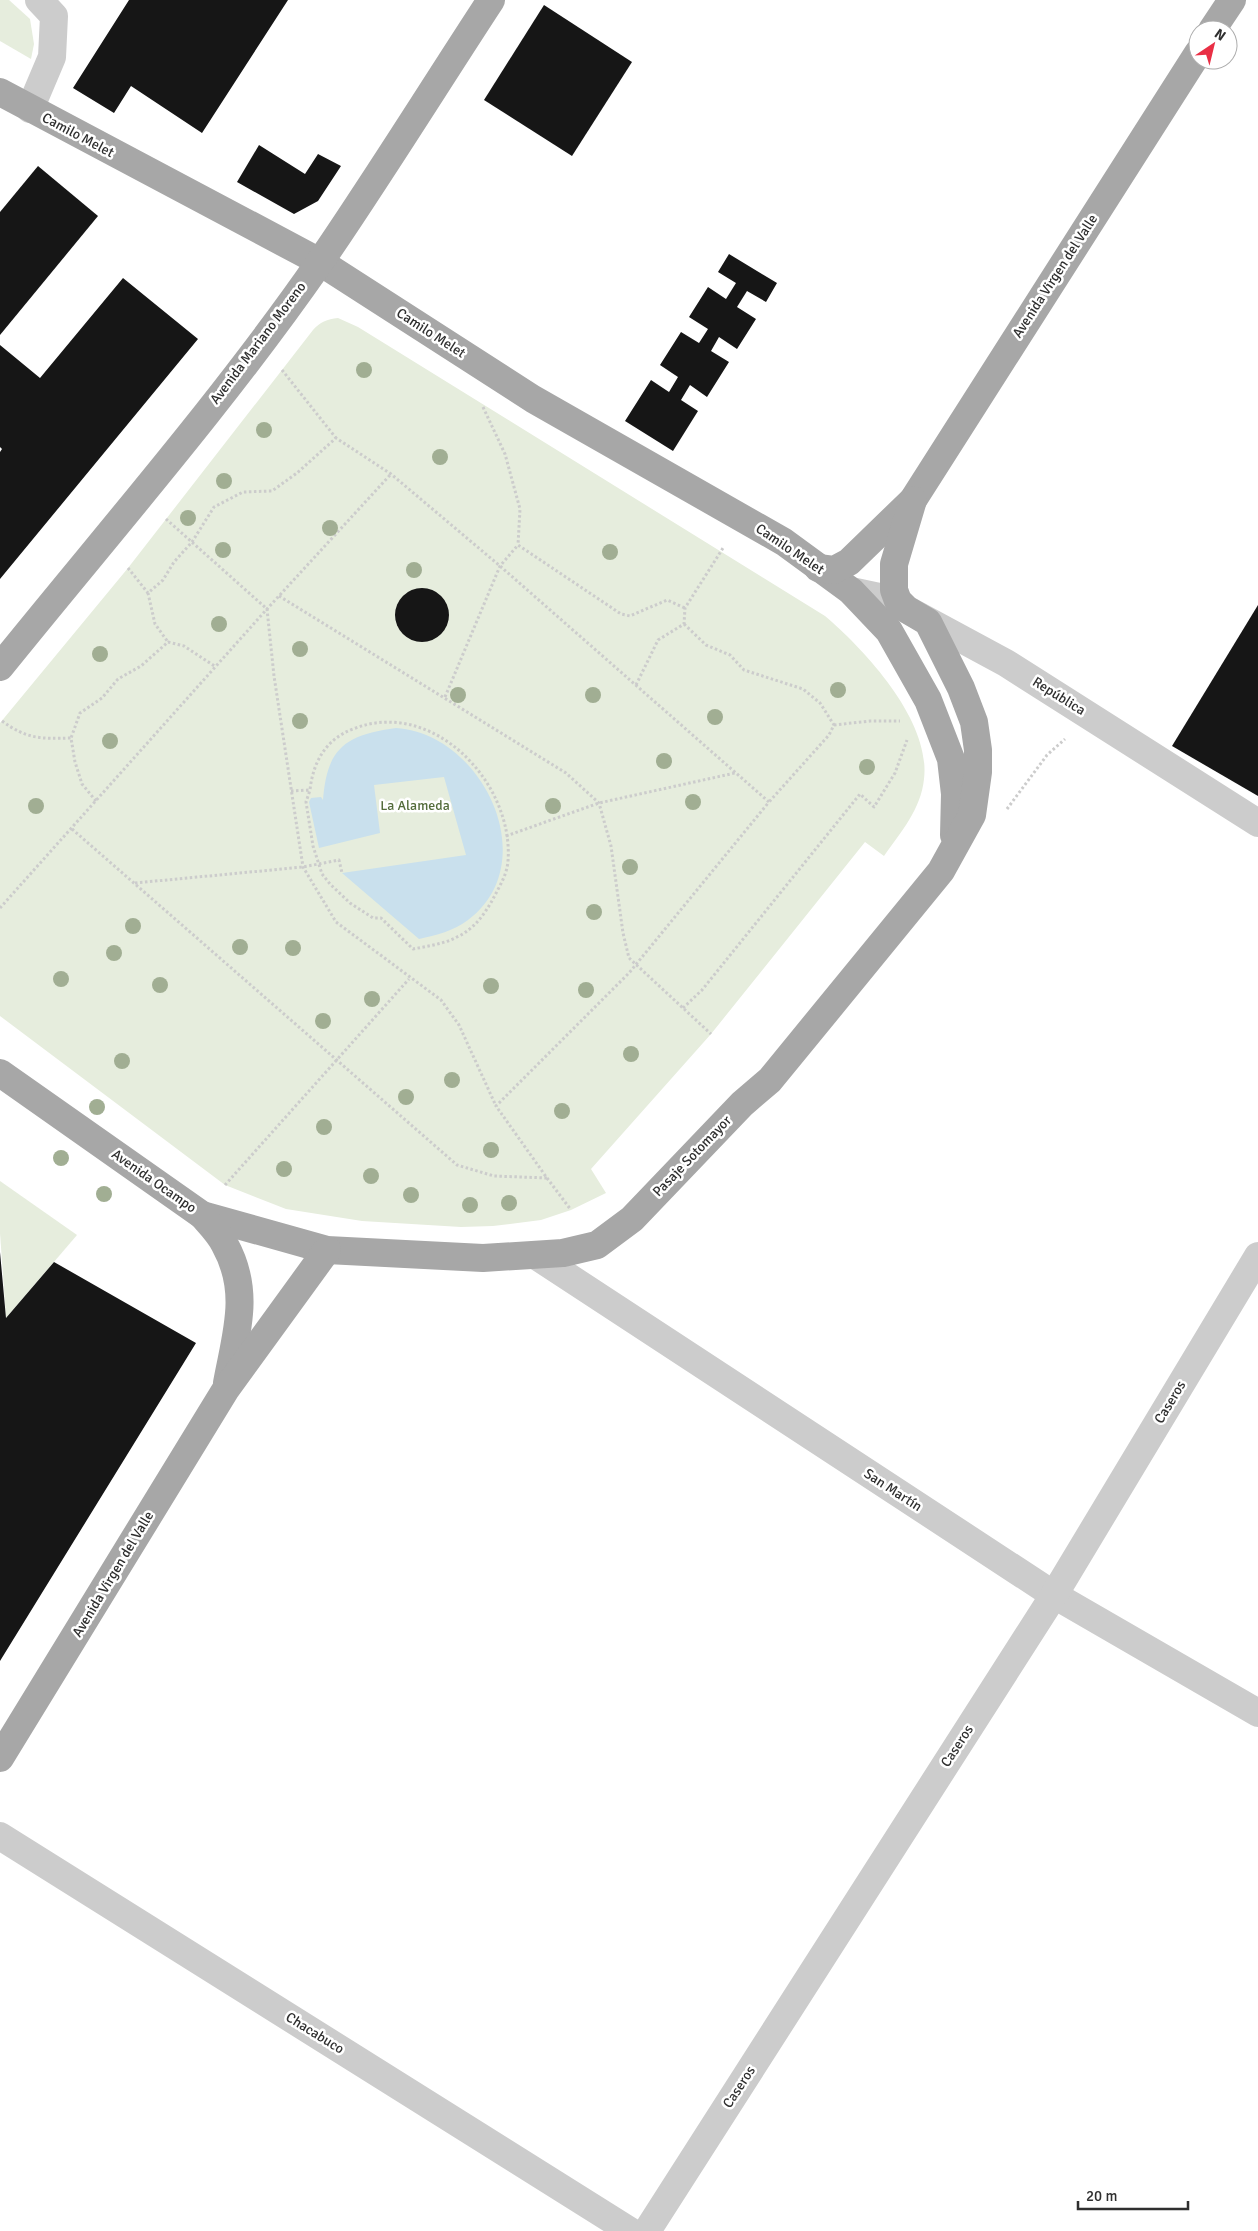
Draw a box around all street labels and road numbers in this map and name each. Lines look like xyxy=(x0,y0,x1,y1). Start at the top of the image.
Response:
street label: Camilo Melet xyxy=(39,109,117,161)
street label: Avenida Virgen del Valle xyxy=(1009,211,1101,341)
street label: Avenida Mariano Moreno xyxy=(206,279,310,407)
street label: Camilo Melet xyxy=(393,304,469,362)
street label: Camilo Melet xyxy=(753,520,828,578)
street label: República xyxy=(1029,673,1089,719)
street label: Pasaje Sotomayor xyxy=(649,1111,735,1200)
street label: Avenida Ocampo xyxy=(108,1146,200,1216)
street label: Caseros xyxy=(1151,1378,1189,1426)
street label: San Martín xyxy=(861,1465,925,1515)
street label: Avenida Virgen del Valle xyxy=(69,1508,157,1640)
street label: Caseros xyxy=(937,1722,977,1770)
street label: Chacabuco xyxy=(283,2008,347,2058)
street label: Caseros xyxy=(719,2063,759,2111)

